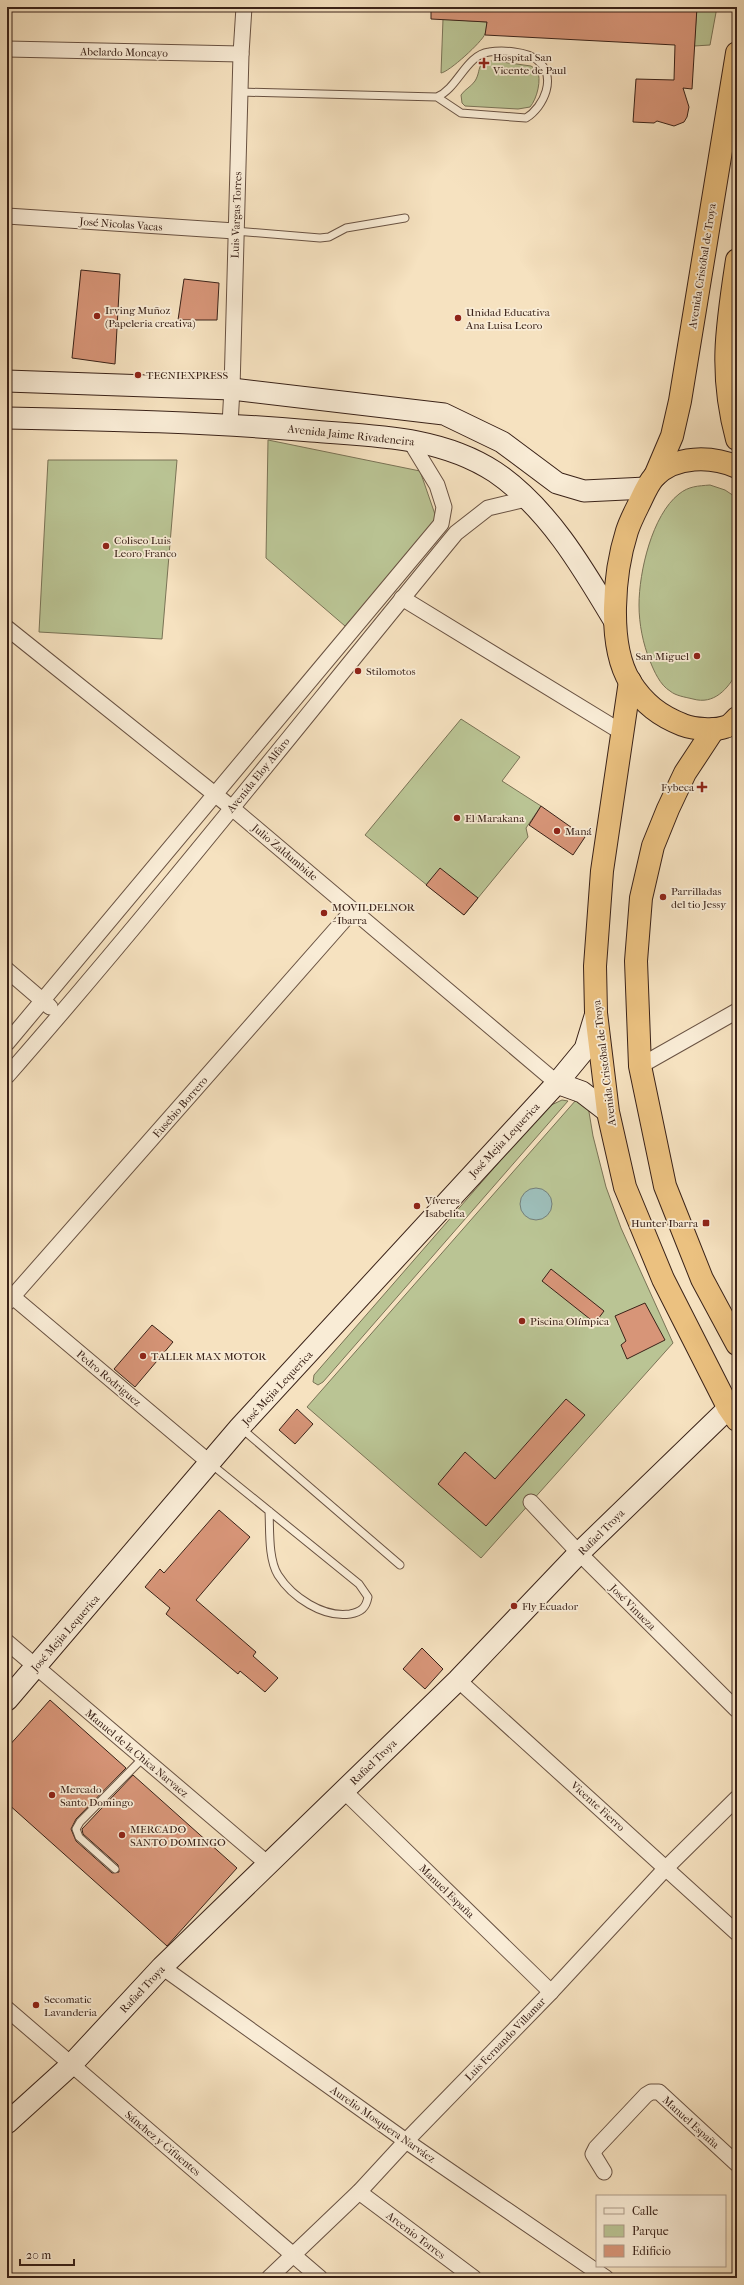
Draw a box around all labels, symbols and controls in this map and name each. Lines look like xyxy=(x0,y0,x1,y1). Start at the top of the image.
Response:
street label: Abelardo Moncayo xyxy=(79,45,168,60)
place label: Hospital San Vicente de Paul xyxy=(492,51,566,77)
marker: Hospital San Vicente de Paul xyxy=(478,57,490,69)
street label: Luis Vargas Torres xyxy=(228,171,245,259)
street label: Avenida Cristóbal de Troya xyxy=(686,202,719,331)
street label: José Nicolas Vacas xyxy=(78,215,163,234)
place label: Irving Muñoz (Papeleria creativa) xyxy=(105,304,195,330)
place label: Unidad Educativa Ana Luisa Leoro xyxy=(465,306,551,332)
marker: Irving Muñoz (Papeleria creativa) xyxy=(92,311,102,321)
marker: Unidad Educativa Ana Luisa Leoro xyxy=(453,313,463,323)
place label: TECNIEXPRESS xyxy=(146,369,228,382)
marker: TECNIEXPRESS xyxy=(133,370,143,380)
street label: Avenida Jaime Rivadeneira xyxy=(286,422,416,449)
place label: Coliseo Luis Leoro Franco xyxy=(114,534,177,560)
marker: Coliseo Luis Leoro Franco xyxy=(101,541,111,551)
place label: San Miguel xyxy=(636,650,689,663)
marker: San Miguel xyxy=(692,651,702,661)
place label: Stilomotos xyxy=(366,665,416,678)
marker: Stilomotos xyxy=(353,666,363,676)
street label: Avenida Eloy Alfaro xyxy=(223,735,293,816)
place label: Fybeca xyxy=(661,781,695,794)
marker: Fybeca xyxy=(697,782,707,792)
place label: El Marakana xyxy=(465,812,525,825)
marker: El Marakana xyxy=(452,813,462,823)
street label: Julio Zaldumbide xyxy=(249,821,320,884)
place label: Maná xyxy=(565,825,593,838)
marker: Maná xyxy=(552,826,562,836)
place label: Parrilladas del tio Jessy xyxy=(671,885,727,911)
marker: Parrilladas del tio Jessy xyxy=(658,892,668,902)
place label: MOVILDELNOR - Ibarra xyxy=(332,901,416,927)
marker: MOVILDELNOR - Ibarra xyxy=(319,908,329,918)
street label: Avenida Cristóbal de Troya xyxy=(590,998,619,1128)
street label: Eusebio Borrero xyxy=(150,1074,211,1141)
street label: José Mejia Lequerica xyxy=(466,1100,543,1181)
place label: Víveres Isabelita xyxy=(424,1194,466,1220)
marker: Víveres Isabelita xyxy=(412,1201,422,1211)
place label: Hunter Ibarra xyxy=(631,1217,699,1230)
marker: Hunter Ibarra xyxy=(701,1218,711,1228)
place label: Piscina Olímpica xyxy=(530,1315,610,1328)
marker: Piscina Olímpica xyxy=(517,1316,527,1326)
street label: Pedro Rodriguez xyxy=(74,1348,144,1409)
street label: José Mejia Lequerica xyxy=(239,1348,316,1429)
place label: TALLER MAX MOTOR xyxy=(151,1350,267,1363)
marker: TALLER MAX MOTOR xyxy=(138,1351,148,1361)
street label: Rafael Troya xyxy=(576,1506,628,1558)
street label: José Vinueza xyxy=(606,1581,659,1634)
street label: José Mejia Lequerica xyxy=(28,1592,103,1675)
place label: Fly Ecuador xyxy=(522,1600,578,1613)
marker: Fly Ecuador xyxy=(509,1601,519,1611)
street label: Manuel de la Chica Narvaez xyxy=(83,1706,191,1800)
street label: Rafael Troya xyxy=(347,1736,400,1788)
street label: Vicente Fierro xyxy=(567,1778,628,1834)
place label: Mercado Santo Domingo xyxy=(60,1783,133,1809)
marker: Mercado Santo Domingo xyxy=(47,1790,57,1800)
place label: MERCADO SANTO DOMINGO xyxy=(130,1823,226,1849)
marker: MERCADO SANTO DOMINGO xyxy=(117,1830,127,1840)
street label: Manuel España xyxy=(416,1862,478,1922)
street label: Rafael Troya xyxy=(117,1962,168,2016)
place label: Secomatic Lavanderia xyxy=(44,1993,98,2019)
street label: Luis Fernando Villamar xyxy=(462,1995,549,2084)
marker: Secomatic Lavanderia xyxy=(31,2000,41,2010)
street label: Aurelio Mosquera Narváez xyxy=(327,2083,438,2166)
street label: Manuel España xyxy=(660,2094,722,2152)
street label: Sánchez y Cifuentes xyxy=(122,2108,203,2179)
legend xyxy=(596,2195,726,2267)
text: Calle xyxy=(632,2204,658,2218)
street label: Arcenio Torres xyxy=(383,2208,448,2262)
text: Parque xyxy=(632,2224,669,2238)
scale bar xyxy=(20,2241,74,2267)
text: Edificio xyxy=(632,2244,671,2258)
text: 20 m xyxy=(26,2248,51,2262)

